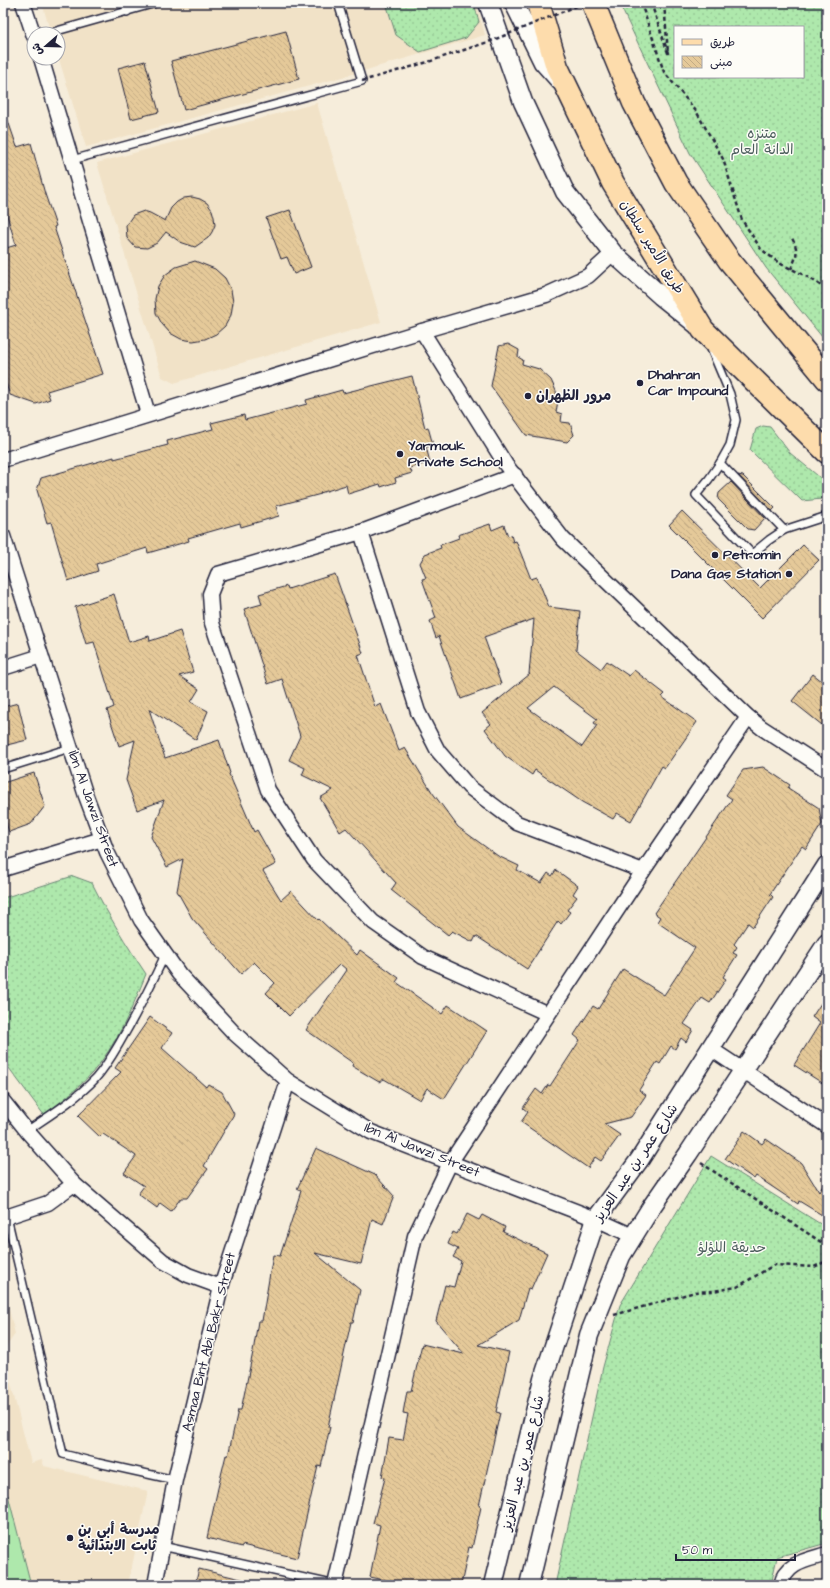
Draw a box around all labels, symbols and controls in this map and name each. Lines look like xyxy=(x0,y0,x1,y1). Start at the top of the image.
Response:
north arrow xyxy=(26,26,66,66)
legend xyxy=(674,26,804,78)
text: طريق xyxy=(710,34,735,51)
text: ش xyxy=(28,41,46,58)
text: مبنى xyxy=(710,54,733,71)
park label: متنزه الدانة العام xyxy=(730,124,794,160)
street label: طريق الأمير سلطان xyxy=(615,196,689,298)
place label: Dhahran Car Impound xyxy=(648,365,729,401)
marker: Dhahran Car Impound xyxy=(635,378,645,388)
place label: مرور الظهران xyxy=(536,386,611,406)
marker: مرور الظهران xyxy=(523,391,533,401)
place label: Yarmouk Private School xyxy=(408,436,504,472)
marker: Yarmouk Private School xyxy=(395,449,405,459)
place label: Petromin xyxy=(723,545,781,565)
marker: Petromin xyxy=(710,550,720,560)
place label: Dana Gas Station xyxy=(671,564,781,584)
marker: Dana Gas Station xyxy=(784,569,794,579)
street label: Ibn Al Jawzi Street xyxy=(63,748,124,871)
street label: شارع عمر بن عبد العزيز xyxy=(588,1100,683,1227)
street label: Ibn Al Jawzi Street xyxy=(361,1118,483,1182)
park label: حديقة اللؤلؤ xyxy=(697,1238,766,1258)
street label: Asmaa Bint Abi Bakr Street xyxy=(177,1250,241,1434)
street label: شارع عمر بن عبد العزيز xyxy=(496,1393,549,1534)
place label: مدرسة أبي بن ثابت الابتدائية xyxy=(78,1520,160,1556)
marker: مدرسة أبي بن ثابت الابتدائية xyxy=(65,1533,75,1543)
scale bar xyxy=(676,1536,795,1562)
text: 50 m xyxy=(682,1542,713,1559)

